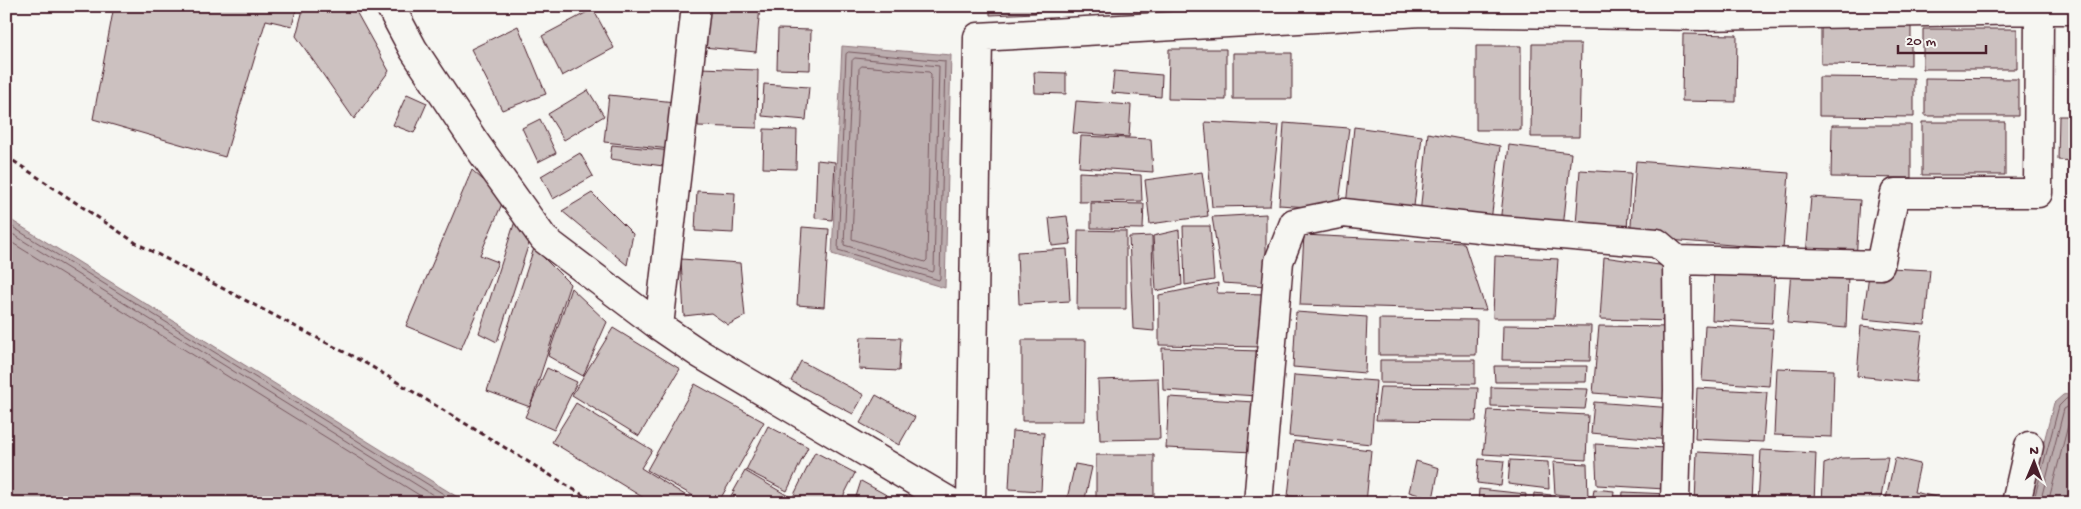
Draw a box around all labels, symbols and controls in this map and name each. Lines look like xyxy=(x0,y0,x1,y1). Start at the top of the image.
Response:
scale bar xyxy=(1898,22,1986,54)
text: 20 m xyxy=(1906,33,1936,51)
north arrow xyxy=(2008,436,2058,486)
text: N xyxy=(2029,443,2039,460)

